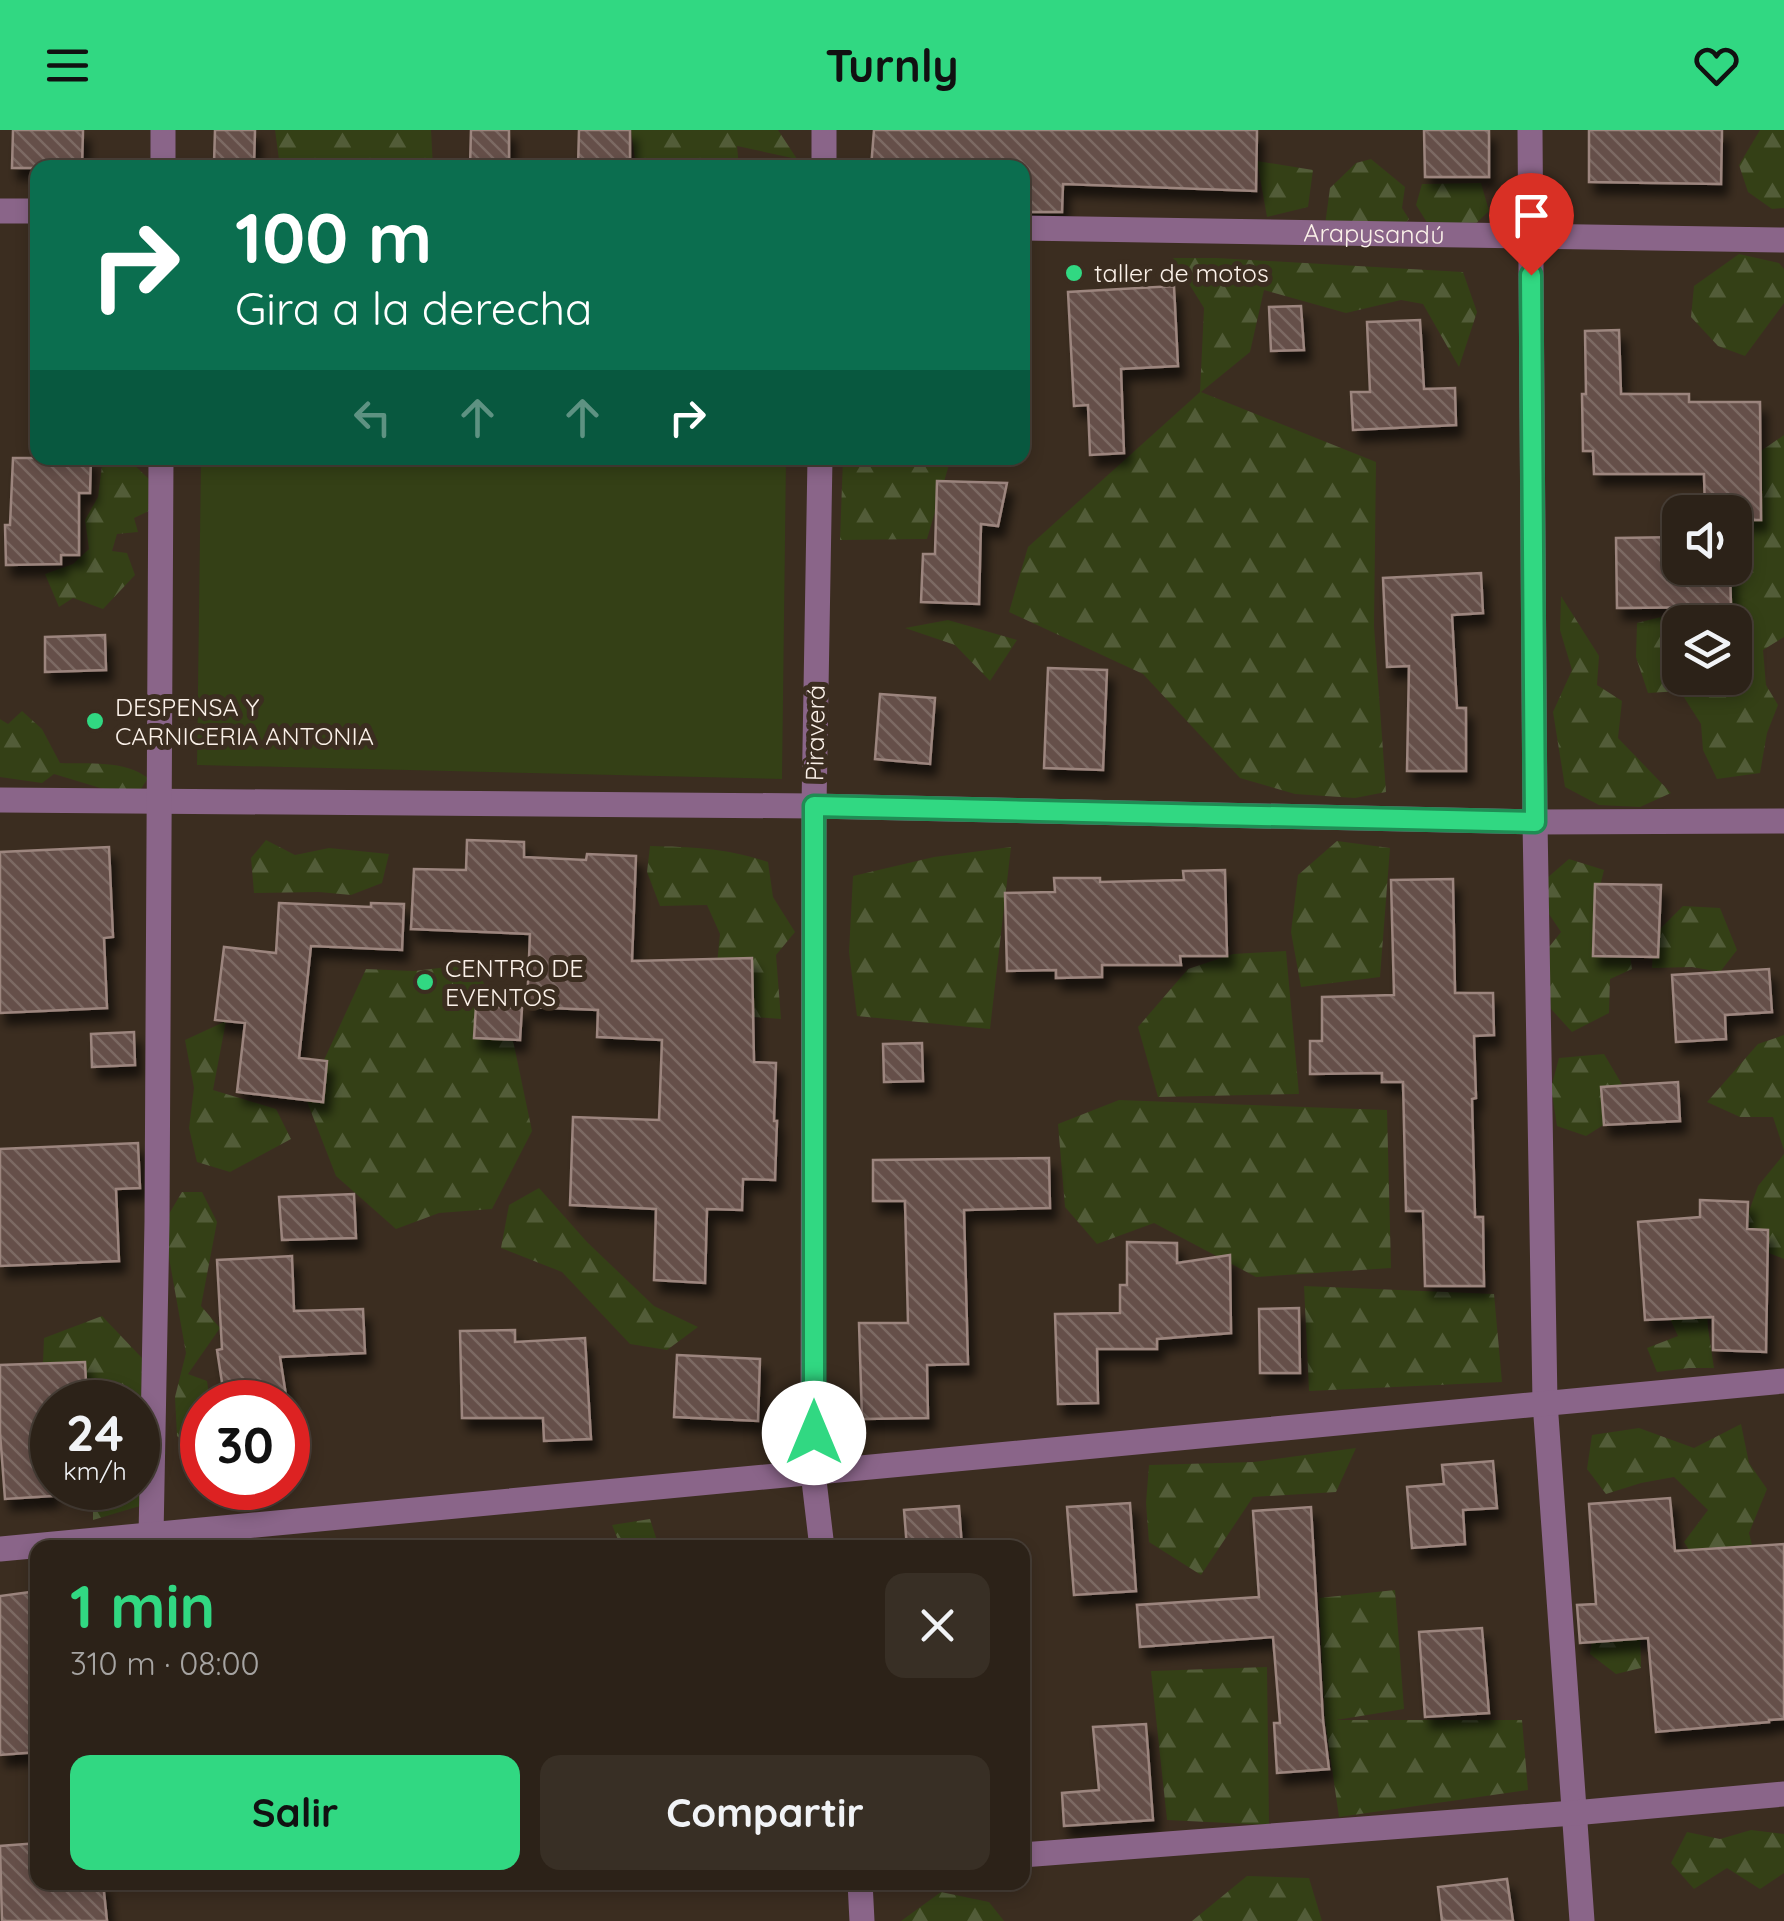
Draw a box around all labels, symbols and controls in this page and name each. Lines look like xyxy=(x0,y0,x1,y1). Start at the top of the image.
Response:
text: Turnly xyxy=(825,37,959,93)
icon: menu xyxy=(40,38,95,93)
icon: heart xyxy=(1689,38,1744,93)
pin xyxy=(1489,173,1574,276)
icon: arrive xyxy=(1504,188,1559,243)
text: 100 m xyxy=(235,193,432,281)
icon: right xyxy=(70,200,200,330)
street label: Arapysandú xyxy=(1303,216,1445,250)
place label: taller de motos xyxy=(1094,257,1269,288)
marker: taller de motos xyxy=(1063,262,1085,284)
text: Gira a la derecha xyxy=(235,280,592,336)
icon: left xyxy=(345,390,400,445)
icon: ahead xyxy=(450,390,505,445)
icon: ahead xyxy=(555,390,610,445)
icon: right xyxy=(660,390,715,445)
map controls xyxy=(1662,495,1752,695)
button: sound xyxy=(1662,495,1752,585)
button: layers xyxy=(1662,605,1752,695)
street label: Piraverá xyxy=(798,685,831,781)
place label: DESPENSA Y CARNICERIA ANTONIA xyxy=(115,691,374,751)
marker: DESPENSA Y CARNICERIA ANTONIA xyxy=(84,710,106,732)
place label: CENTRO DE EVENTOS xyxy=(445,952,583,1012)
marker: CENTRO DE EVENTOS xyxy=(414,971,436,993)
speed limit sign: 30 xyxy=(180,1380,310,1510)
position arrow xyxy=(762,1381,866,1485)
text: 24 xyxy=(66,1401,124,1464)
text: km/h xyxy=(63,1455,127,1486)
text: 1 min xyxy=(70,1568,215,1643)
button: close xyxy=(885,1573,990,1678)
text: 310 m · 08:00 xyxy=(70,1643,260,1683)
button: Salir xyxy=(70,1755,520,1870)
button: Compartir xyxy=(540,1755,990,1870)

